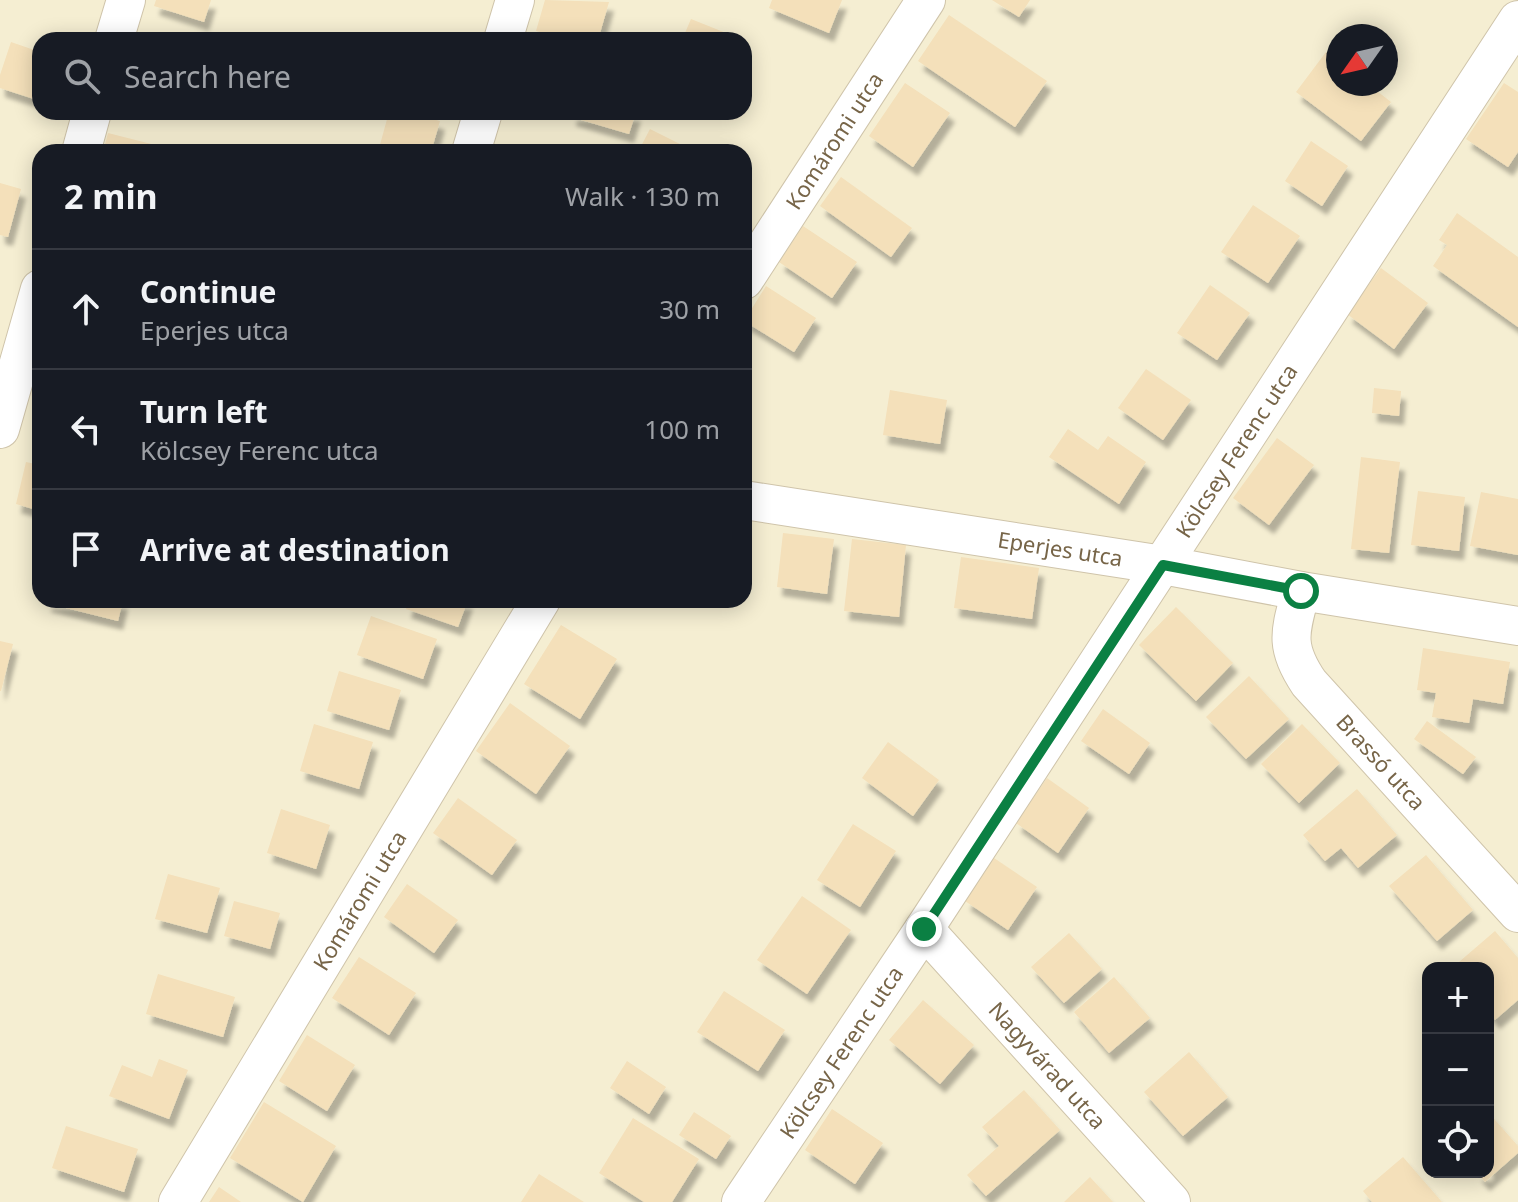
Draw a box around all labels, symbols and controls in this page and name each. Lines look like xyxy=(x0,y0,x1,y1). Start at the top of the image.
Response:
north arrow xyxy=(1326,24,1398,96)
search box xyxy=(32,32,752,120)
icon: search xyxy=(60,54,104,98)
text: Search here xyxy=(124,56,291,97)
street label: Komáromi utca xyxy=(778,66,889,215)
text: 2 min xyxy=(64,173,158,219)
text: Walk · 130 m xyxy=(565,178,720,214)
text: Continue xyxy=(140,271,276,312)
icon: ahead xyxy=(64,287,108,331)
text: 30 m xyxy=(659,291,720,327)
text: Eperjes utca xyxy=(140,312,289,348)
street label: Kölcsey Ferenc utca xyxy=(1168,357,1303,543)
text: Turn left xyxy=(140,391,268,432)
icon: left xyxy=(64,407,108,451)
text: 100 m xyxy=(644,411,720,447)
text: Kölcsey Ferenc utca xyxy=(140,432,379,468)
street label: Eperjes utca xyxy=(996,524,1125,573)
icon: arrive xyxy=(64,527,108,571)
text: Arrive at destination xyxy=(140,529,450,570)
route start xyxy=(1283,573,1319,609)
street label: Brassó utca xyxy=(1330,707,1433,816)
street label: Komáromi utca xyxy=(305,825,413,976)
route end xyxy=(906,911,942,947)
street label: Kölcsey Ferenc utca xyxy=(772,960,909,1144)
map controls xyxy=(1422,962,1494,1178)
button: + xyxy=(1422,962,1494,1034)
street label: Nagyvárad utca xyxy=(983,995,1114,1135)
button: − xyxy=(1422,1034,1494,1106)
button: locate xyxy=(1422,1106,1494,1178)

